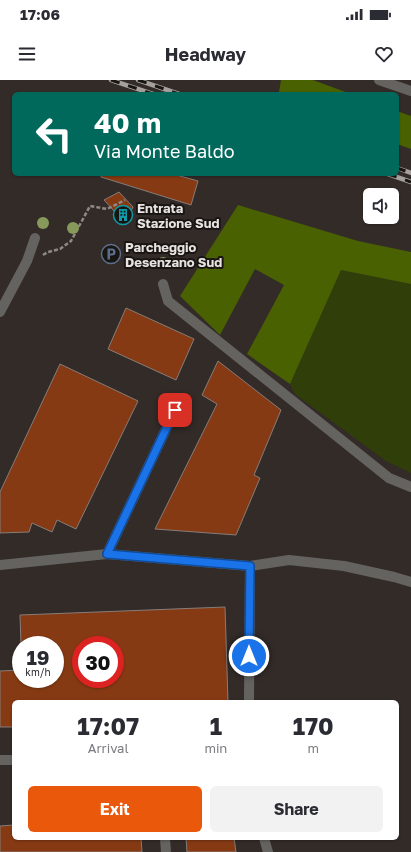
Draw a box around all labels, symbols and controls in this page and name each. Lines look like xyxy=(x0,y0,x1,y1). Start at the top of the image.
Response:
text: 17:06 xyxy=(20,5,60,23)
icon: menu xyxy=(16,43,38,65)
text: Headway xyxy=(165,43,246,65)
icon: heart xyxy=(373,43,395,65)
text: 40 m xyxy=(94,106,161,139)
icon: left xyxy=(28,108,80,160)
text: Via Monte Baldo xyxy=(94,140,235,162)
map controls xyxy=(363,188,399,224)
button: sound xyxy=(363,188,399,224)
place label: Entrata Stazione Sud xyxy=(137,200,220,231)
building icon: Entrata Stazione Sud xyxy=(112,204,134,226)
place label: Parcheggio Desenzano Sud xyxy=(125,239,222,270)
parking icon: Parcheggio Desenzano Sud xyxy=(100,243,122,265)
pin xyxy=(158,393,192,427)
icon: arrive xyxy=(164,399,186,421)
position arrow xyxy=(228,635,270,677)
speed limit sign: 30 xyxy=(72,636,124,688)
text: 19 xyxy=(26,645,49,669)
text: km/h xyxy=(25,666,51,678)
text: 17:07 xyxy=(77,711,139,740)
text: 1 xyxy=(210,711,222,740)
text: 170 xyxy=(293,711,334,740)
text: Arrival xyxy=(88,740,129,756)
text: min xyxy=(204,740,227,756)
text: m xyxy=(307,740,319,756)
button: Exit xyxy=(28,786,202,832)
button: Share xyxy=(210,786,383,832)

